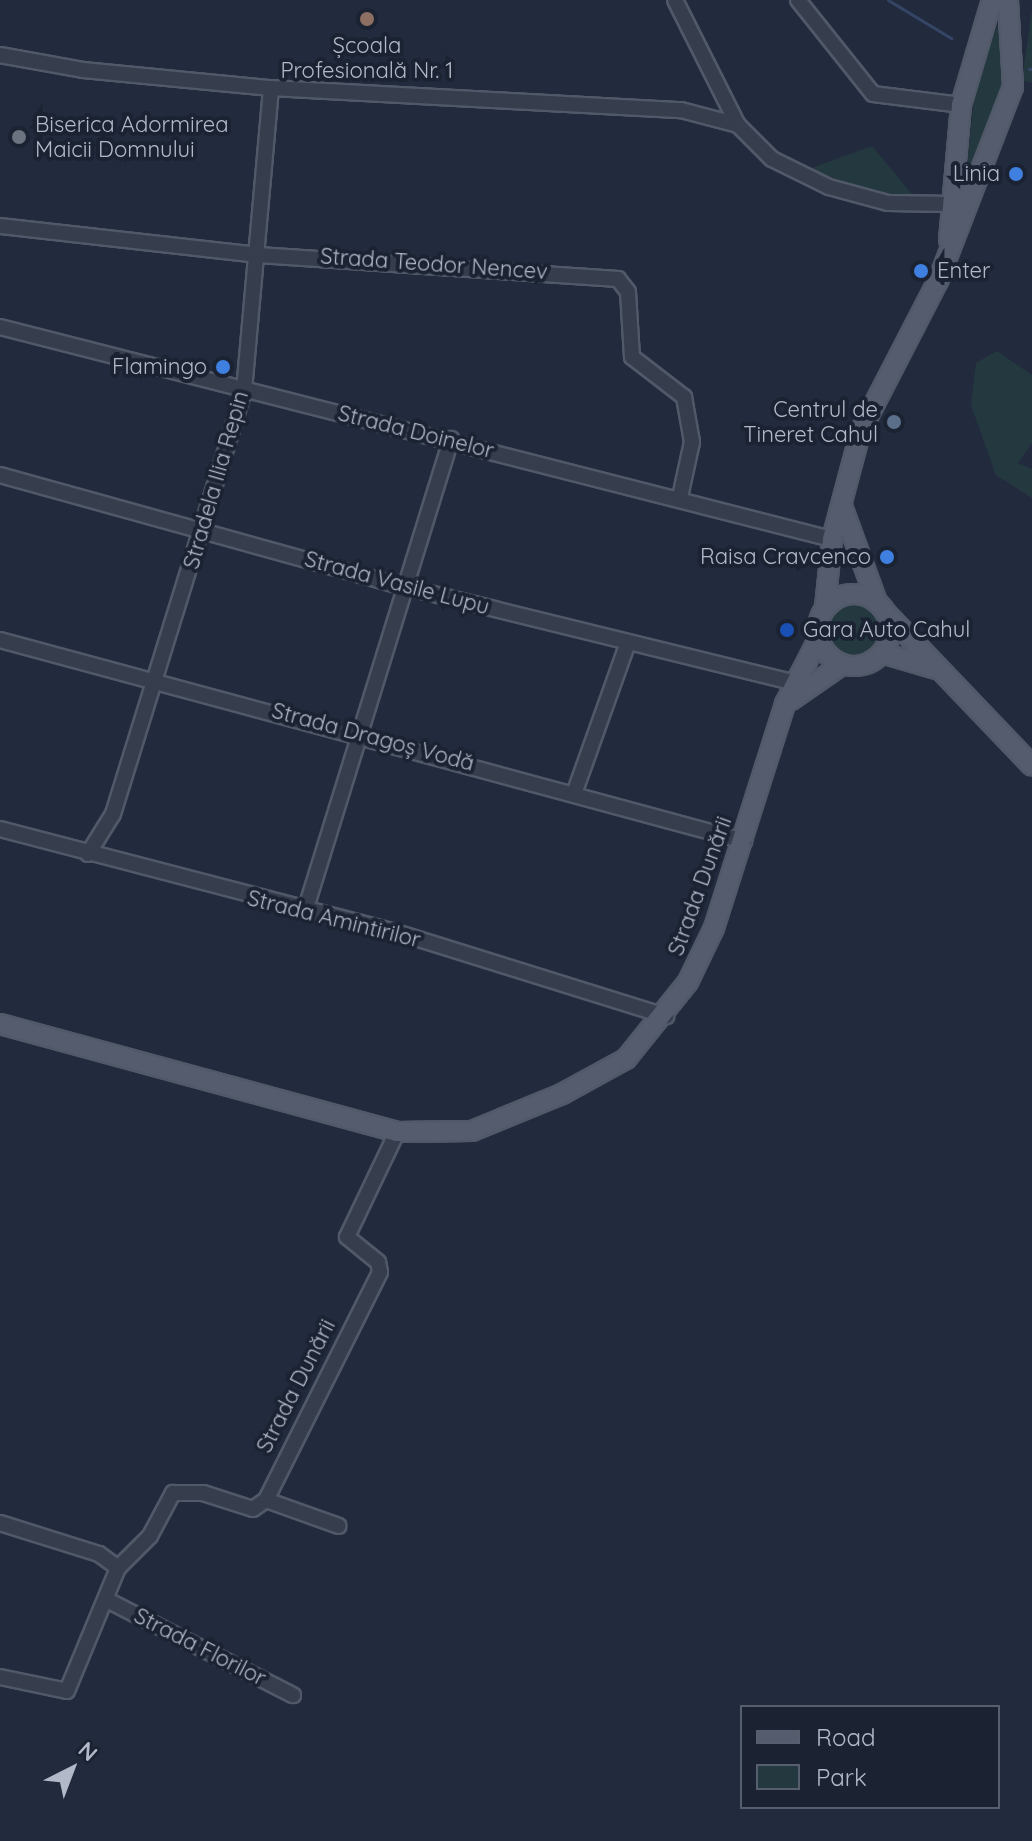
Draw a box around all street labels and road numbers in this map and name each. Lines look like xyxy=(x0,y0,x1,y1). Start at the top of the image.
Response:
street label: Strada Teodor Nencev xyxy=(319,243,549,285)
street label: Stradela Ilia Repin xyxy=(178,388,254,572)
street label: Strada Doinelor xyxy=(335,400,497,464)
street label: Strada Vasile Lupu xyxy=(302,546,492,620)
street label: Strada Dragoș Vodă xyxy=(269,697,477,777)
street label: Strada Dunării xyxy=(663,813,737,959)
street label: Strada Amintirilor xyxy=(245,885,423,953)
street label: Strada Dunării xyxy=(251,1315,341,1457)
street label: Strada Florilor xyxy=(130,1602,270,1692)

